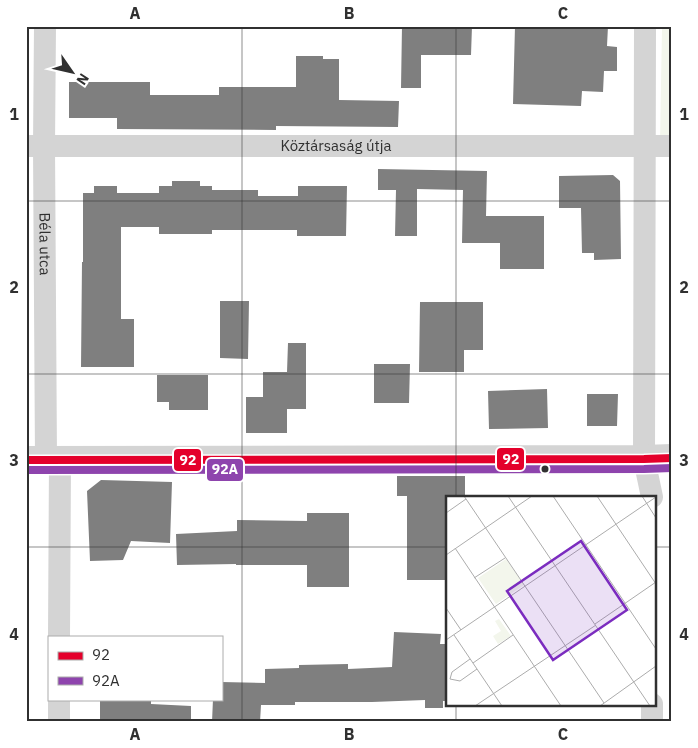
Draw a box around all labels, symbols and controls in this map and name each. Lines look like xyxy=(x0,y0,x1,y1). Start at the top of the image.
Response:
text: A xyxy=(130,3,141,23)
text: B xyxy=(344,3,355,23)
text: C xyxy=(558,3,568,23)
north arrow xyxy=(48,48,98,98)
text: N xyxy=(72,70,93,89)
text: 1 xyxy=(9,104,19,124)
text: 1 xyxy=(679,104,689,124)
street label: Köztársaság útja xyxy=(281,136,391,155)
street label: Béla utca xyxy=(35,212,55,276)
text: 2 xyxy=(9,277,19,297)
text: 2 xyxy=(679,277,689,297)
line badge: 92 xyxy=(496,447,525,471)
line badge: 92 xyxy=(173,448,202,472)
text: 3 xyxy=(9,450,19,470)
text: 92 xyxy=(503,450,519,468)
text: 3 xyxy=(679,450,689,470)
text: 92 xyxy=(180,451,196,469)
line badge: 92A xyxy=(206,458,244,482)
text: 92A xyxy=(212,460,239,478)
unlabelled marker xyxy=(540,464,550,474)
inset map xyxy=(446,496,656,706)
text: 4 xyxy=(9,624,19,644)
text: 4 xyxy=(679,624,689,644)
legend xyxy=(48,636,222,700)
text: 92 xyxy=(92,645,110,664)
text: 92A xyxy=(92,671,120,690)
text: A xyxy=(130,724,141,744)
text: B xyxy=(344,724,355,744)
text: C xyxy=(558,724,568,744)

